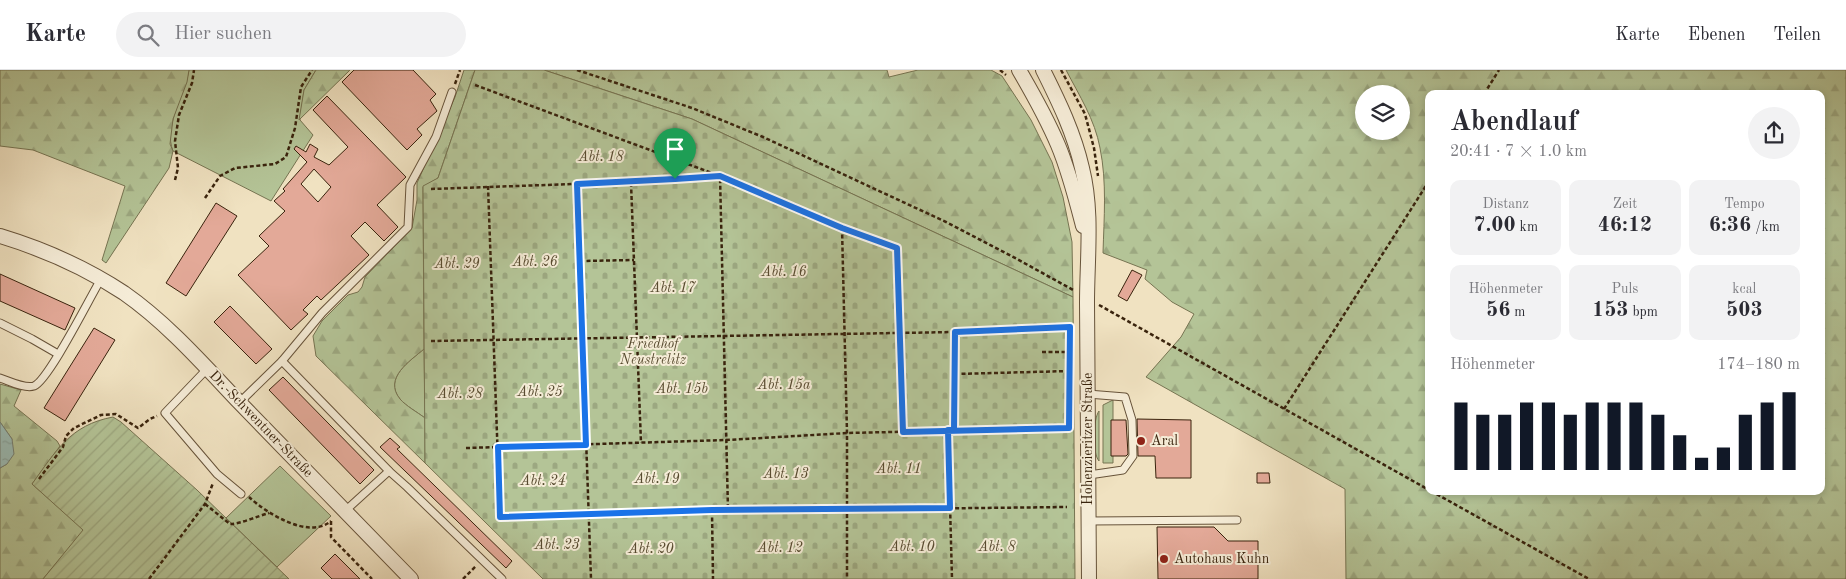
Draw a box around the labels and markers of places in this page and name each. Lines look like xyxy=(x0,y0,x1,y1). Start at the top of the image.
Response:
pin xyxy=(654,128,696,179)
place label: Aral xyxy=(1151,434,1178,448)
marker: Aral xyxy=(1135,435,1147,447)
place label: Autohaus Kuhn xyxy=(1174,552,1270,566)
marker: Autohaus Kuhn xyxy=(1158,553,1170,565)

